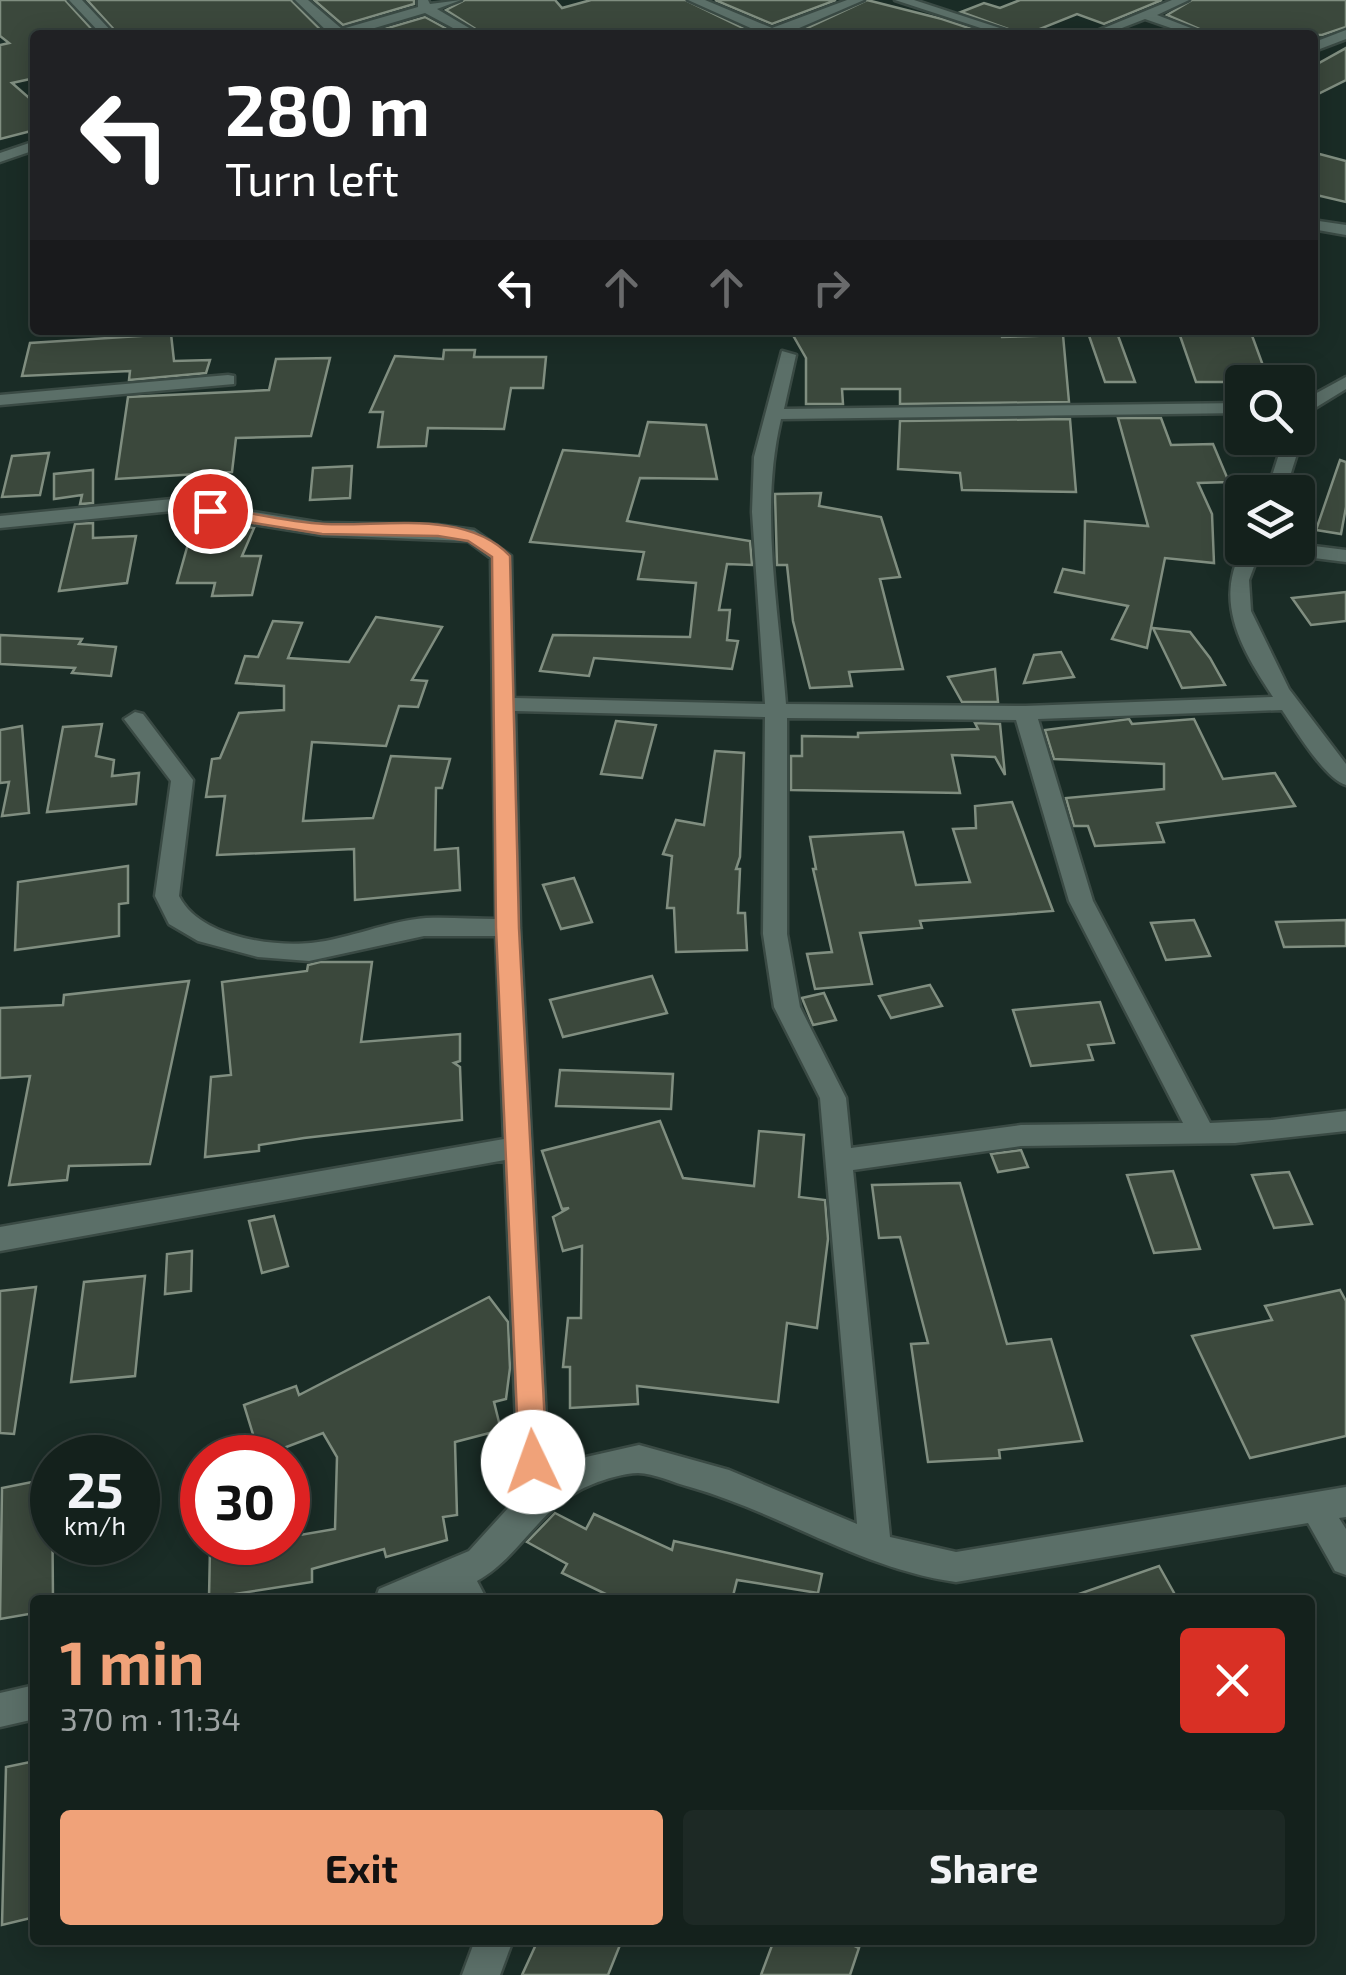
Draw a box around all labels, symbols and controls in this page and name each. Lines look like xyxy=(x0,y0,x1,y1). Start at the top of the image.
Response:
text: 280 m xyxy=(225,66,430,150)
icon: left xyxy=(60,70,190,200)
text: Turn left xyxy=(225,151,399,205)
icon: left xyxy=(489,260,544,315)
icon: ahead xyxy=(594,260,649,315)
icon: ahead xyxy=(699,260,754,315)
icon: right xyxy=(804,260,859,315)
map controls xyxy=(1225,365,1315,565)
button: search xyxy=(1225,365,1315,455)
pin xyxy=(168,469,253,554)
button: layers xyxy=(1225,475,1315,565)
icon: arrive xyxy=(183,484,238,539)
position arrow xyxy=(481,1410,585,1514)
speed limit sign: 30 xyxy=(180,1435,310,1565)
text: 25 xyxy=(67,1458,123,1518)
text: km/h xyxy=(64,1510,126,1540)
text: 1 min xyxy=(60,1625,204,1697)
button: close xyxy=(1180,1628,1285,1733)
text: 370 m · 11:34 xyxy=(60,1699,241,1737)
button: Exit xyxy=(60,1810,663,1925)
button: Share xyxy=(683,1810,1285,1925)

